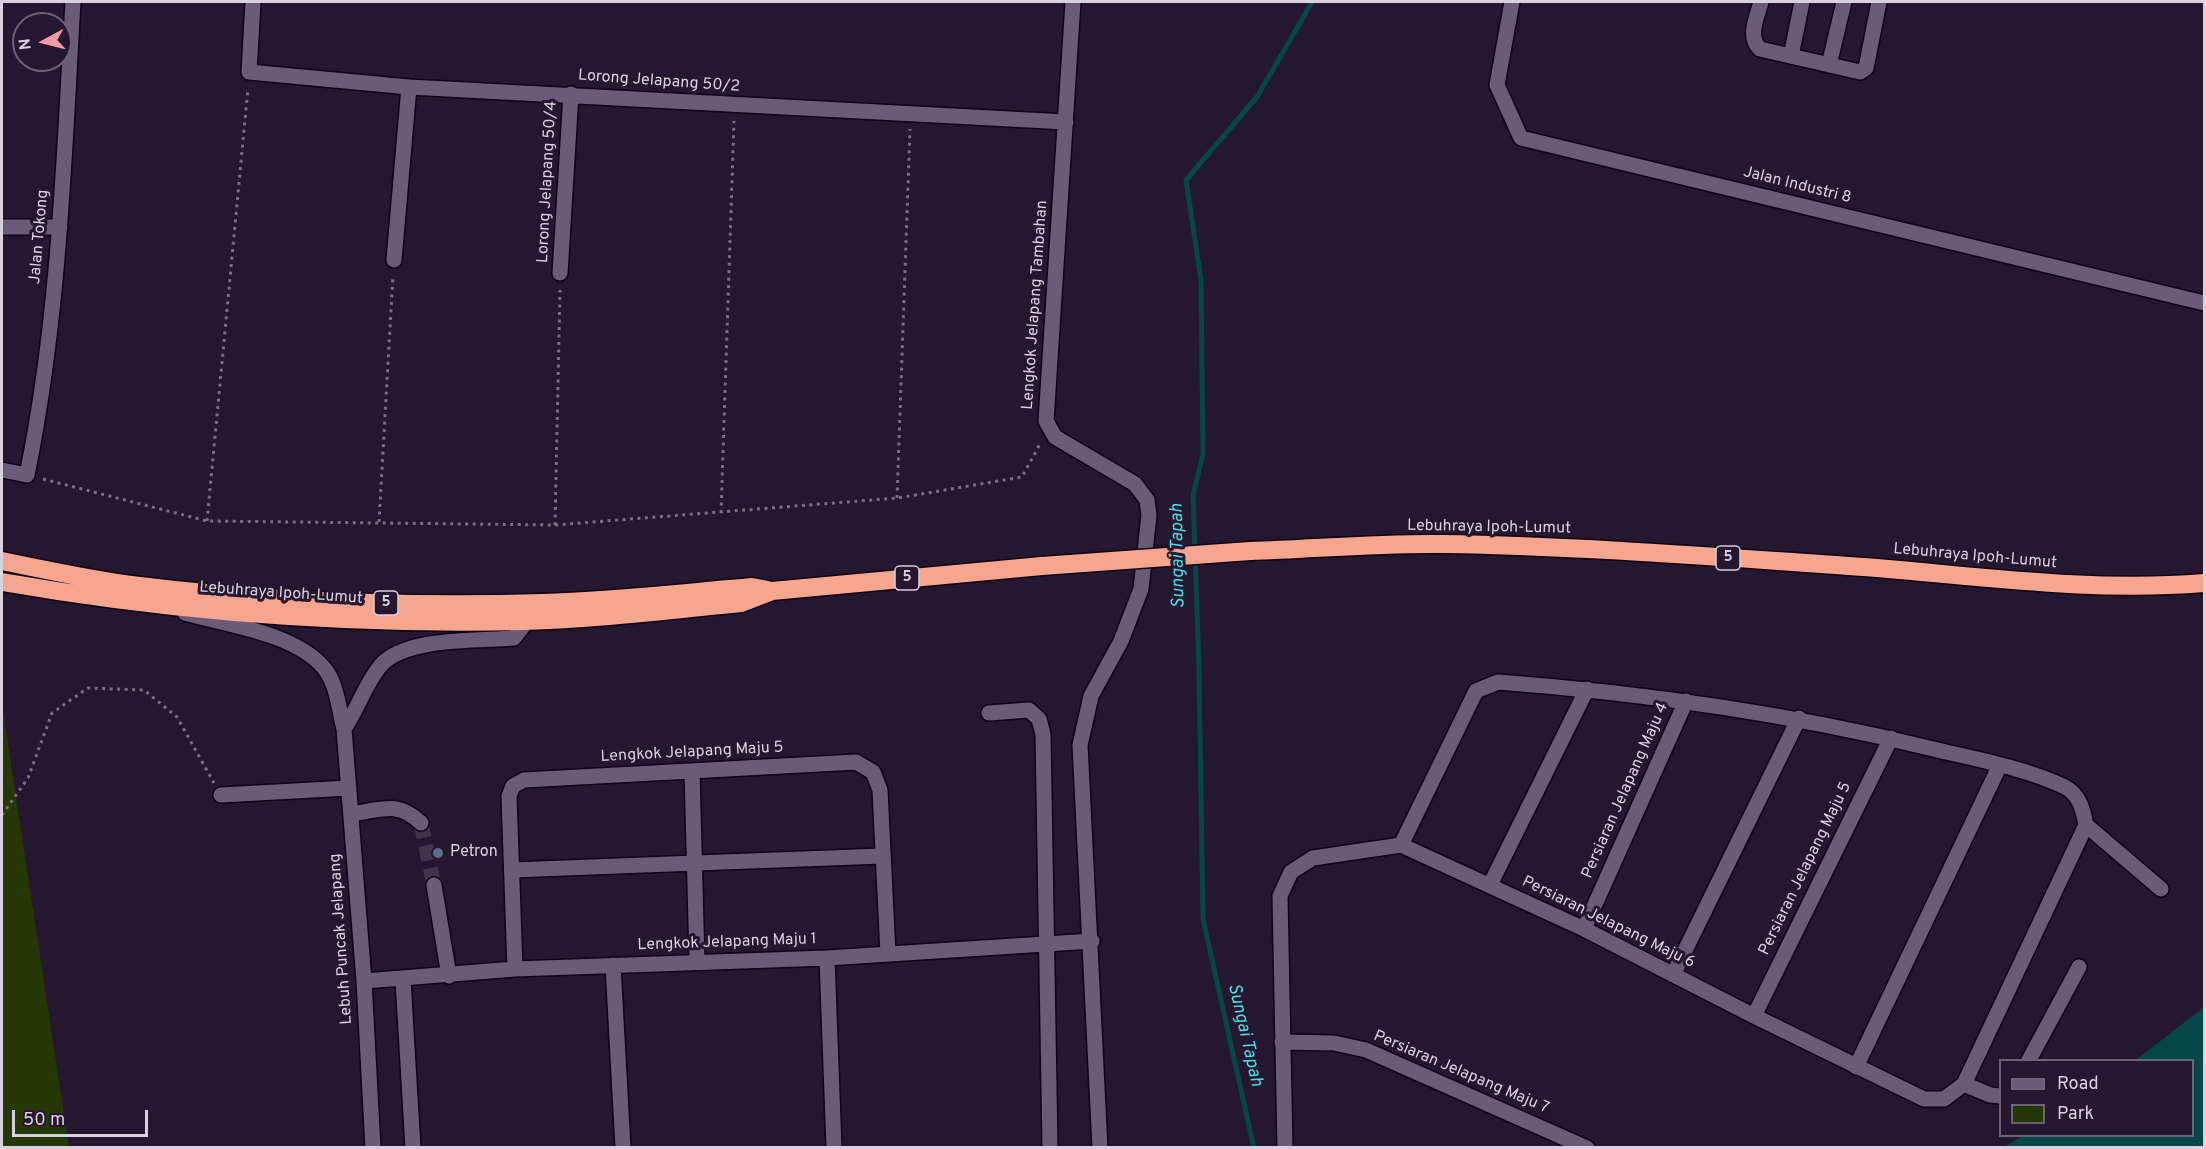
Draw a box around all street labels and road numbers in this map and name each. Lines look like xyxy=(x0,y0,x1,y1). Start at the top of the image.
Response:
street label: Lorong Jelapang 50/2 xyxy=(577,67,741,97)
street label: Lorong Jelapang 50/4 xyxy=(534,100,562,264)
street label: Jalan Industri 8 xyxy=(1741,163,1853,209)
street label: Jalan Tokong xyxy=(26,189,54,285)
street label: Lengkok Jelapang Tambahan xyxy=(1019,200,1053,410)
street label: Lebuhraya Ipoh-Lumut xyxy=(1407,517,1571,539)
street label: Lebuhraya Ipoh-Lumut xyxy=(1892,540,2058,574)
road number: 5 xyxy=(1716,546,1740,570)
road number: 5 xyxy=(895,566,919,590)
street label: Lebuhraya Ipoh-Lumut xyxy=(199,579,363,609)
road number: 5 xyxy=(374,591,398,615)
street label: Persiaran Jelapang Maju 4 xyxy=(1578,700,1674,882)
street label: Lengkok Jelapang Maju 5 xyxy=(600,739,784,767)
street label: Persiaran Jelapang Maju 5 xyxy=(1756,779,1856,959)
street label: Lebuh Puncak Jelapang xyxy=(326,853,358,1025)
street label: Persiaran Jelapang Maju 6 xyxy=(1518,873,1698,973)
street label: Lengkok Jelapang Maju 1 xyxy=(637,930,817,956)
street label: Persiaran Jelapang Maju 7 xyxy=(1370,1027,1552,1119)

